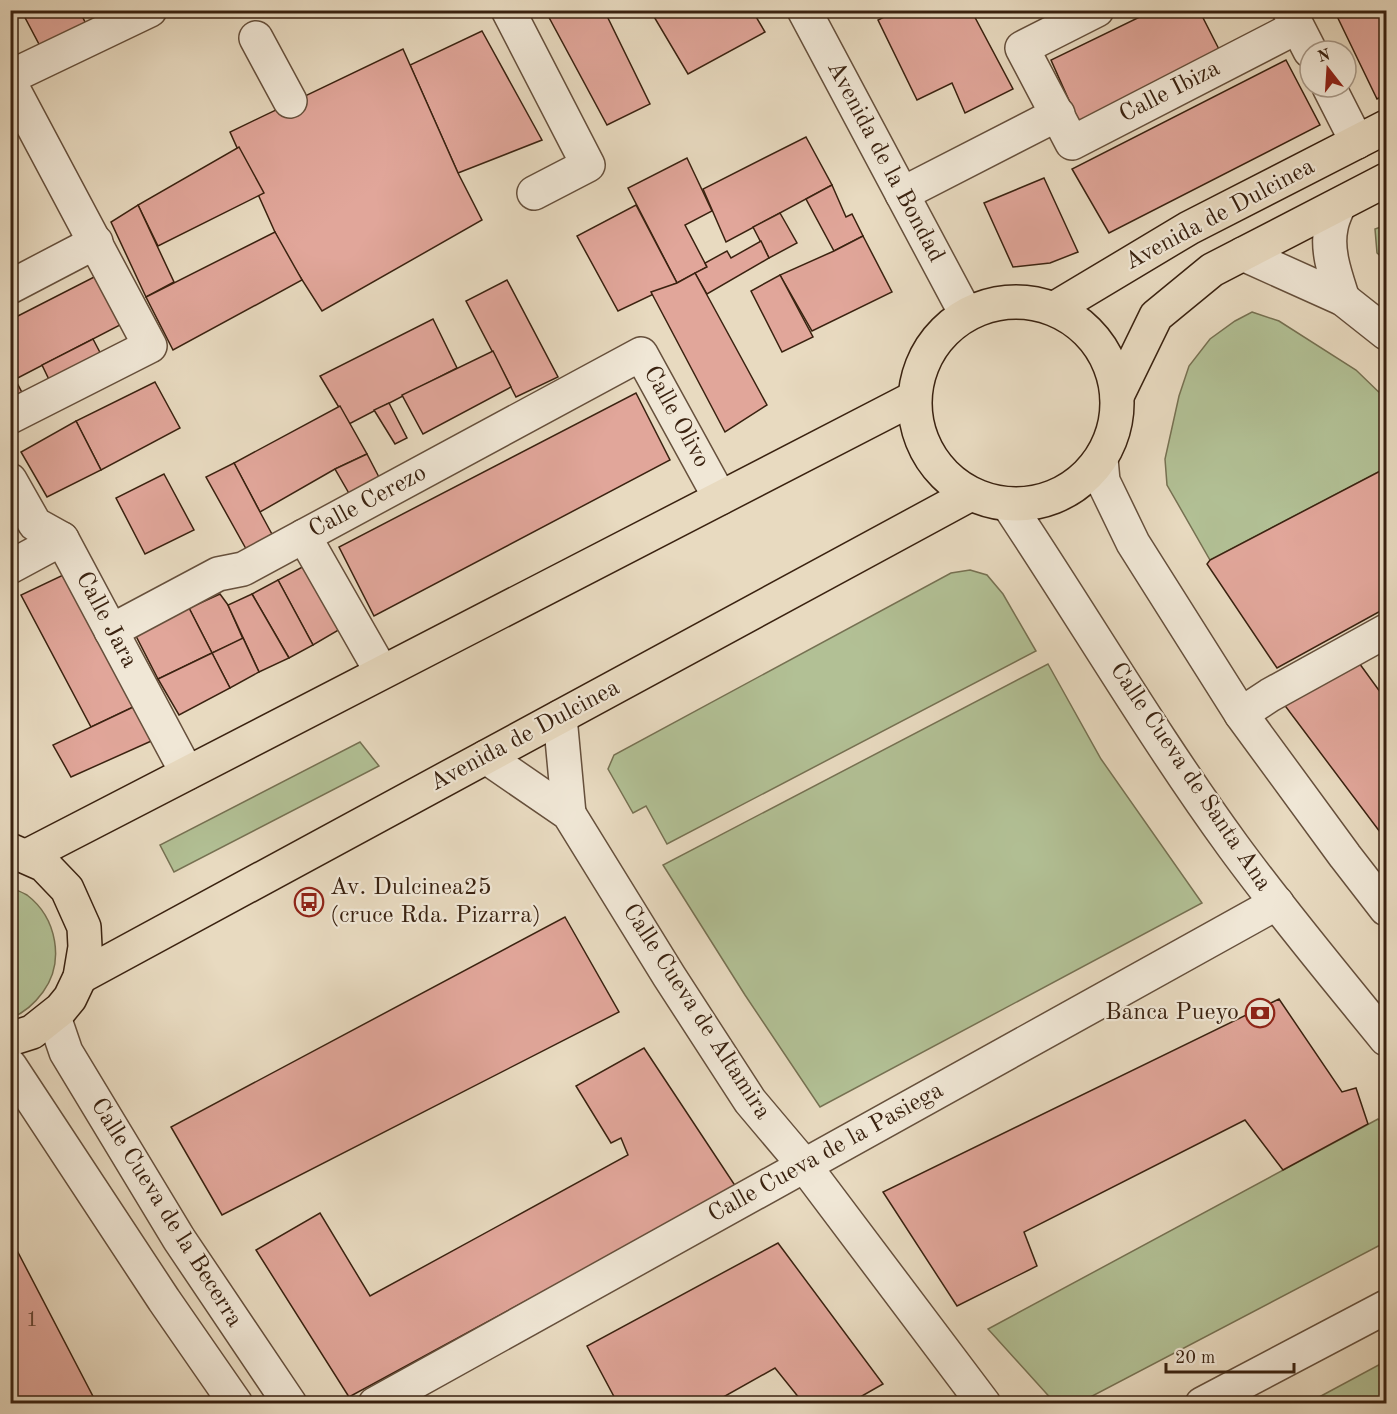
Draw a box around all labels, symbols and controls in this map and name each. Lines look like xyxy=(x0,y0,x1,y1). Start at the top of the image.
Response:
north arrow xyxy=(1298,39,1358,99)
text: N xyxy=(1316,47,1333,66)
street label: Calle Ibiza xyxy=(1116,56,1224,128)
street label: Avenida de la Bondad xyxy=(822,58,948,266)
street label: Avenida de Dulcinea xyxy=(1121,155,1319,275)
street label: Calle Olivo xyxy=(638,362,714,472)
street label: Calle Cerezo xyxy=(305,461,431,543)
street label: Calle Jara xyxy=(71,568,141,672)
street label: Calle Cueva de Santa Ana xyxy=(1105,659,1275,895)
street label: Avenida de Dulcinea xyxy=(426,676,624,796)
place label: Av. Dulcinea25 (cruce Rda. Pizarra) xyxy=(330,876,541,928)
bus stop icon: Av. Dulcinea25 (cruce Rda. Pizarra) xyxy=(293,886,325,918)
street label: Calle Cueva de Altamira xyxy=(617,900,775,1124)
bank icon: Banca Pueyo xyxy=(1244,997,1276,1029)
place label: Banca Pueyo xyxy=(1105,1001,1239,1025)
street label: Calle Cueva de la Pasiega xyxy=(705,1078,948,1228)
street label: Calle Cueva de la Becerra xyxy=(86,1094,246,1332)
house number: 1 xyxy=(26,1310,38,1331)
scale bar xyxy=(1166,1336,1294,1374)
text: 20 m xyxy=(1175,1349,1215,1367)

